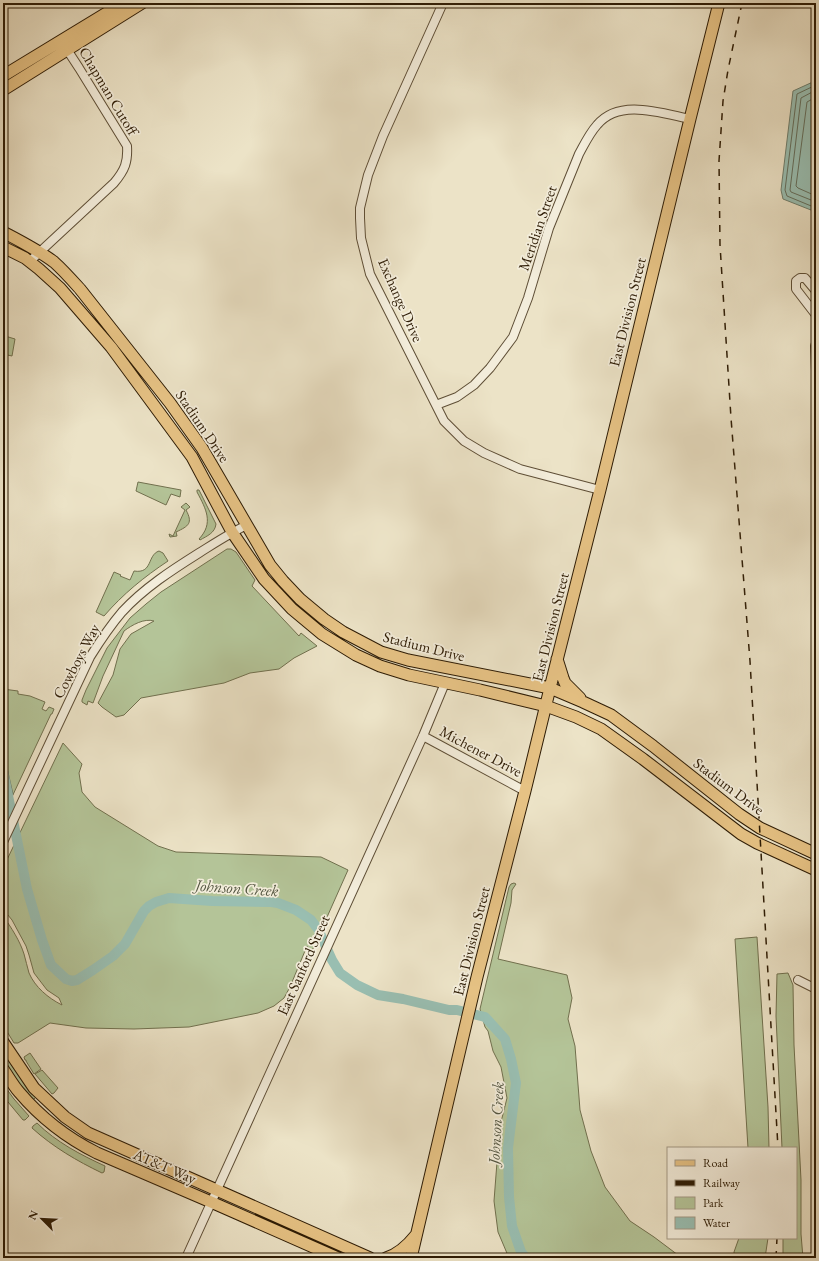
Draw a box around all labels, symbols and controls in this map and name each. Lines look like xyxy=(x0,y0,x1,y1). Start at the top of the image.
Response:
street label: Chapman Cutoff xyxy=(75,43,144,141)
street label: Meridian Street xyxy=(514,183,561,273)
street label: Exchange Drive xyxy=(374,255,428,345)
street label: East Division Street xyxy=(604,255,650,368)
street label: Stadium Drive xyxy=(172,386,234,466)
street label: East Division Street xyxy=(527,570,573,683)
street label: Cowboys Way xyxy=(48,620,104,702)
street label: Stadium Drive xyxy=(381,627,467,665)
street label: Michener Drive xyxy=(436,721,526,781)
street label: Stadium Drive xyxy=(690,753,768,819)
water label: Johnson Creek xyxy=(192,874,280,901)
street label: East Division Street xyxy=(448,884,494,997)
street label: East Sanford Street xyxy=(272,912,334,1018)
water label: Johnson Creek xyxy=(483,1080,509,1168)
street label: AT&T Way xyxy=(130,1144,200,1188)
legend xyxy=(667,1147,797,1239)
text: Road xyxy=(703,1155,729,1171)
text: Railway xyxy=(703,1175,741,1191)
text: Park xyxy=(703,1195,724,1211)
north arrow xyxy=(22,1199,62,1239)
text: N xyxy=(25,1208,41,1222)
text: Water xyxy=(703,1215,730,1231)

